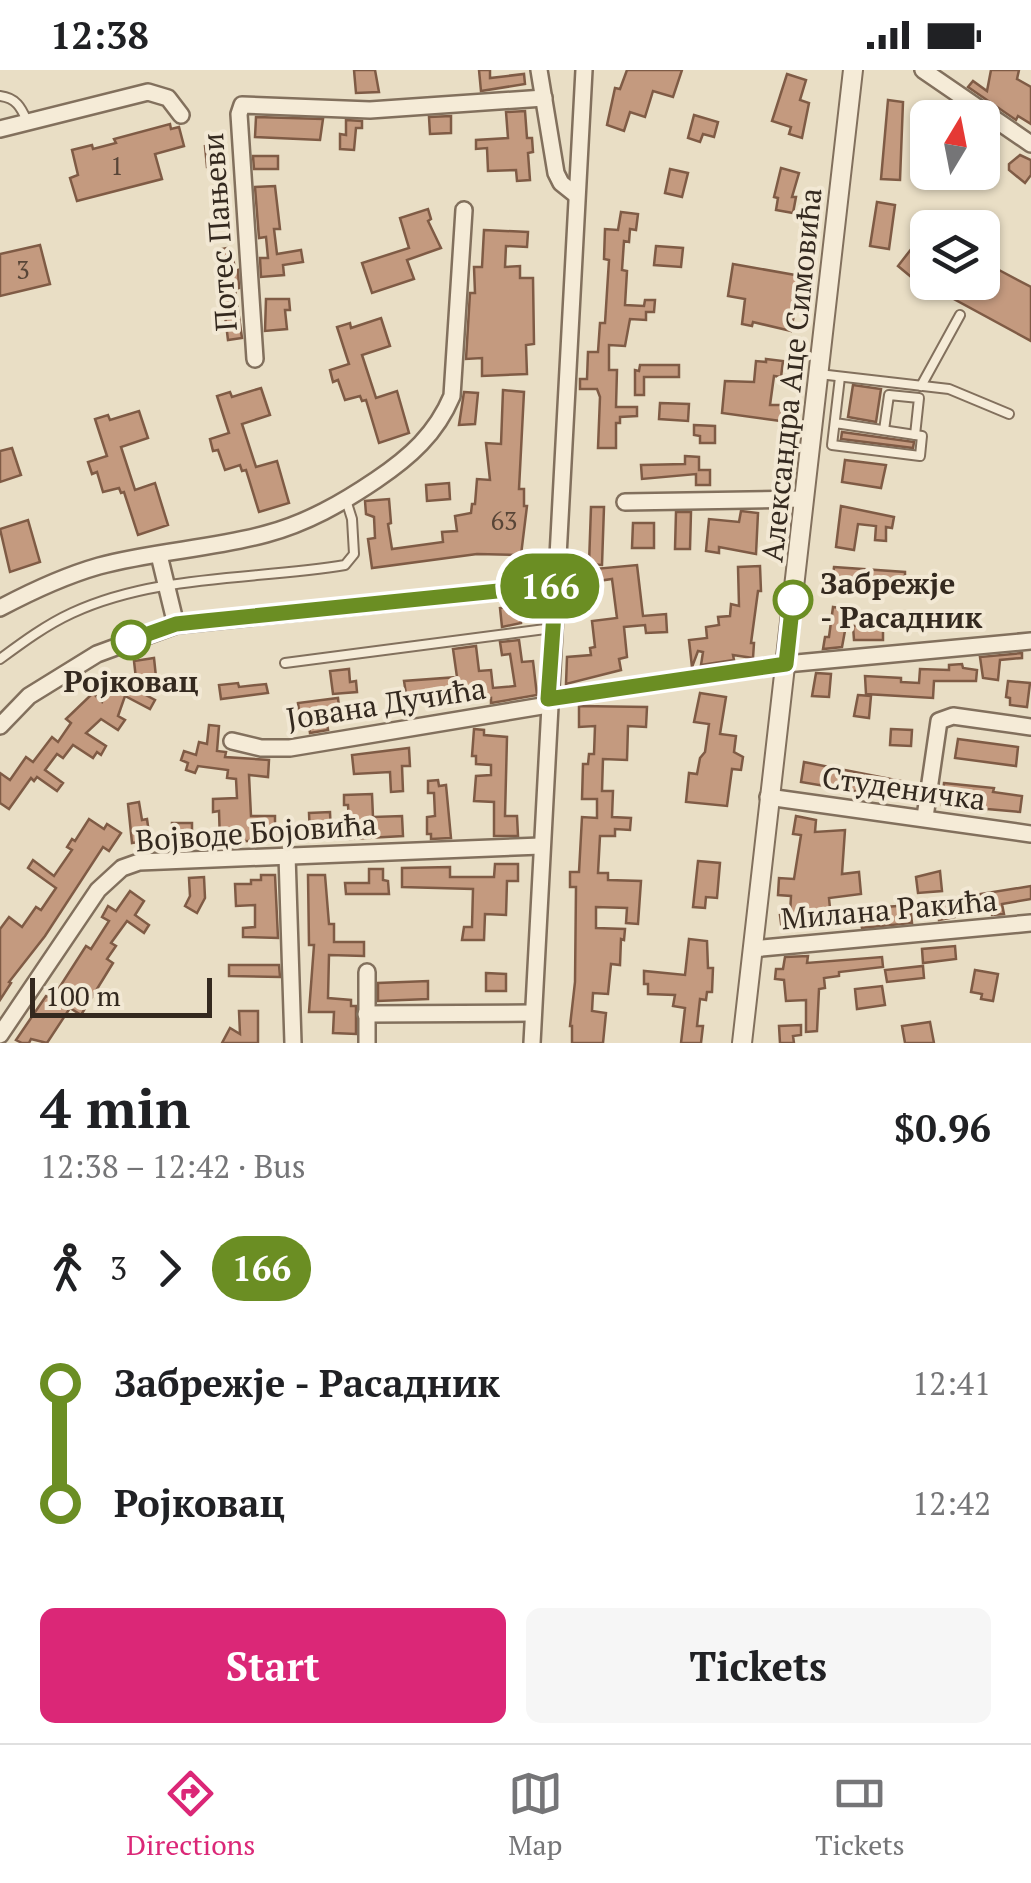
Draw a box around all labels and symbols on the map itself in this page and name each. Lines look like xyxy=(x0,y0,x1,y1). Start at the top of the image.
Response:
north arrow xyxy=(910,100,1000,190)
street label: Потес Пањеви xyxy=(192,131,246,333)
house number: 1 xyxy=(110,149,124,182)
street label: Александра Аце Симовића xyxy=(751,186,831,564)
house number: 3 xyxy=(16,253,30,286)
house number: 63 xyxy=(491,504,517,537)
line badge: 166 xyxy=(492,554,608,618)
place label: Забрежје - Расадник xyxy=(820,563,983,637)
marker: Забрежје - Расадник xyxy=(774,581,812,619)
marker: Ројковац xyxy=(112,621,150,659)
place label: Ројковац xyxy=(64,661,198,701)
street label: Јована Дучића xyxy=(283,667,489,739)
street label: Студеничка xyxy=(820,757,988,819)
street label: Војводе Бојовића xyxy=(134,804,378,860)
street label: Милана Ракића xyxy=(779,880,999,938)
scale bar xyxy=(30,973,212,1018)

